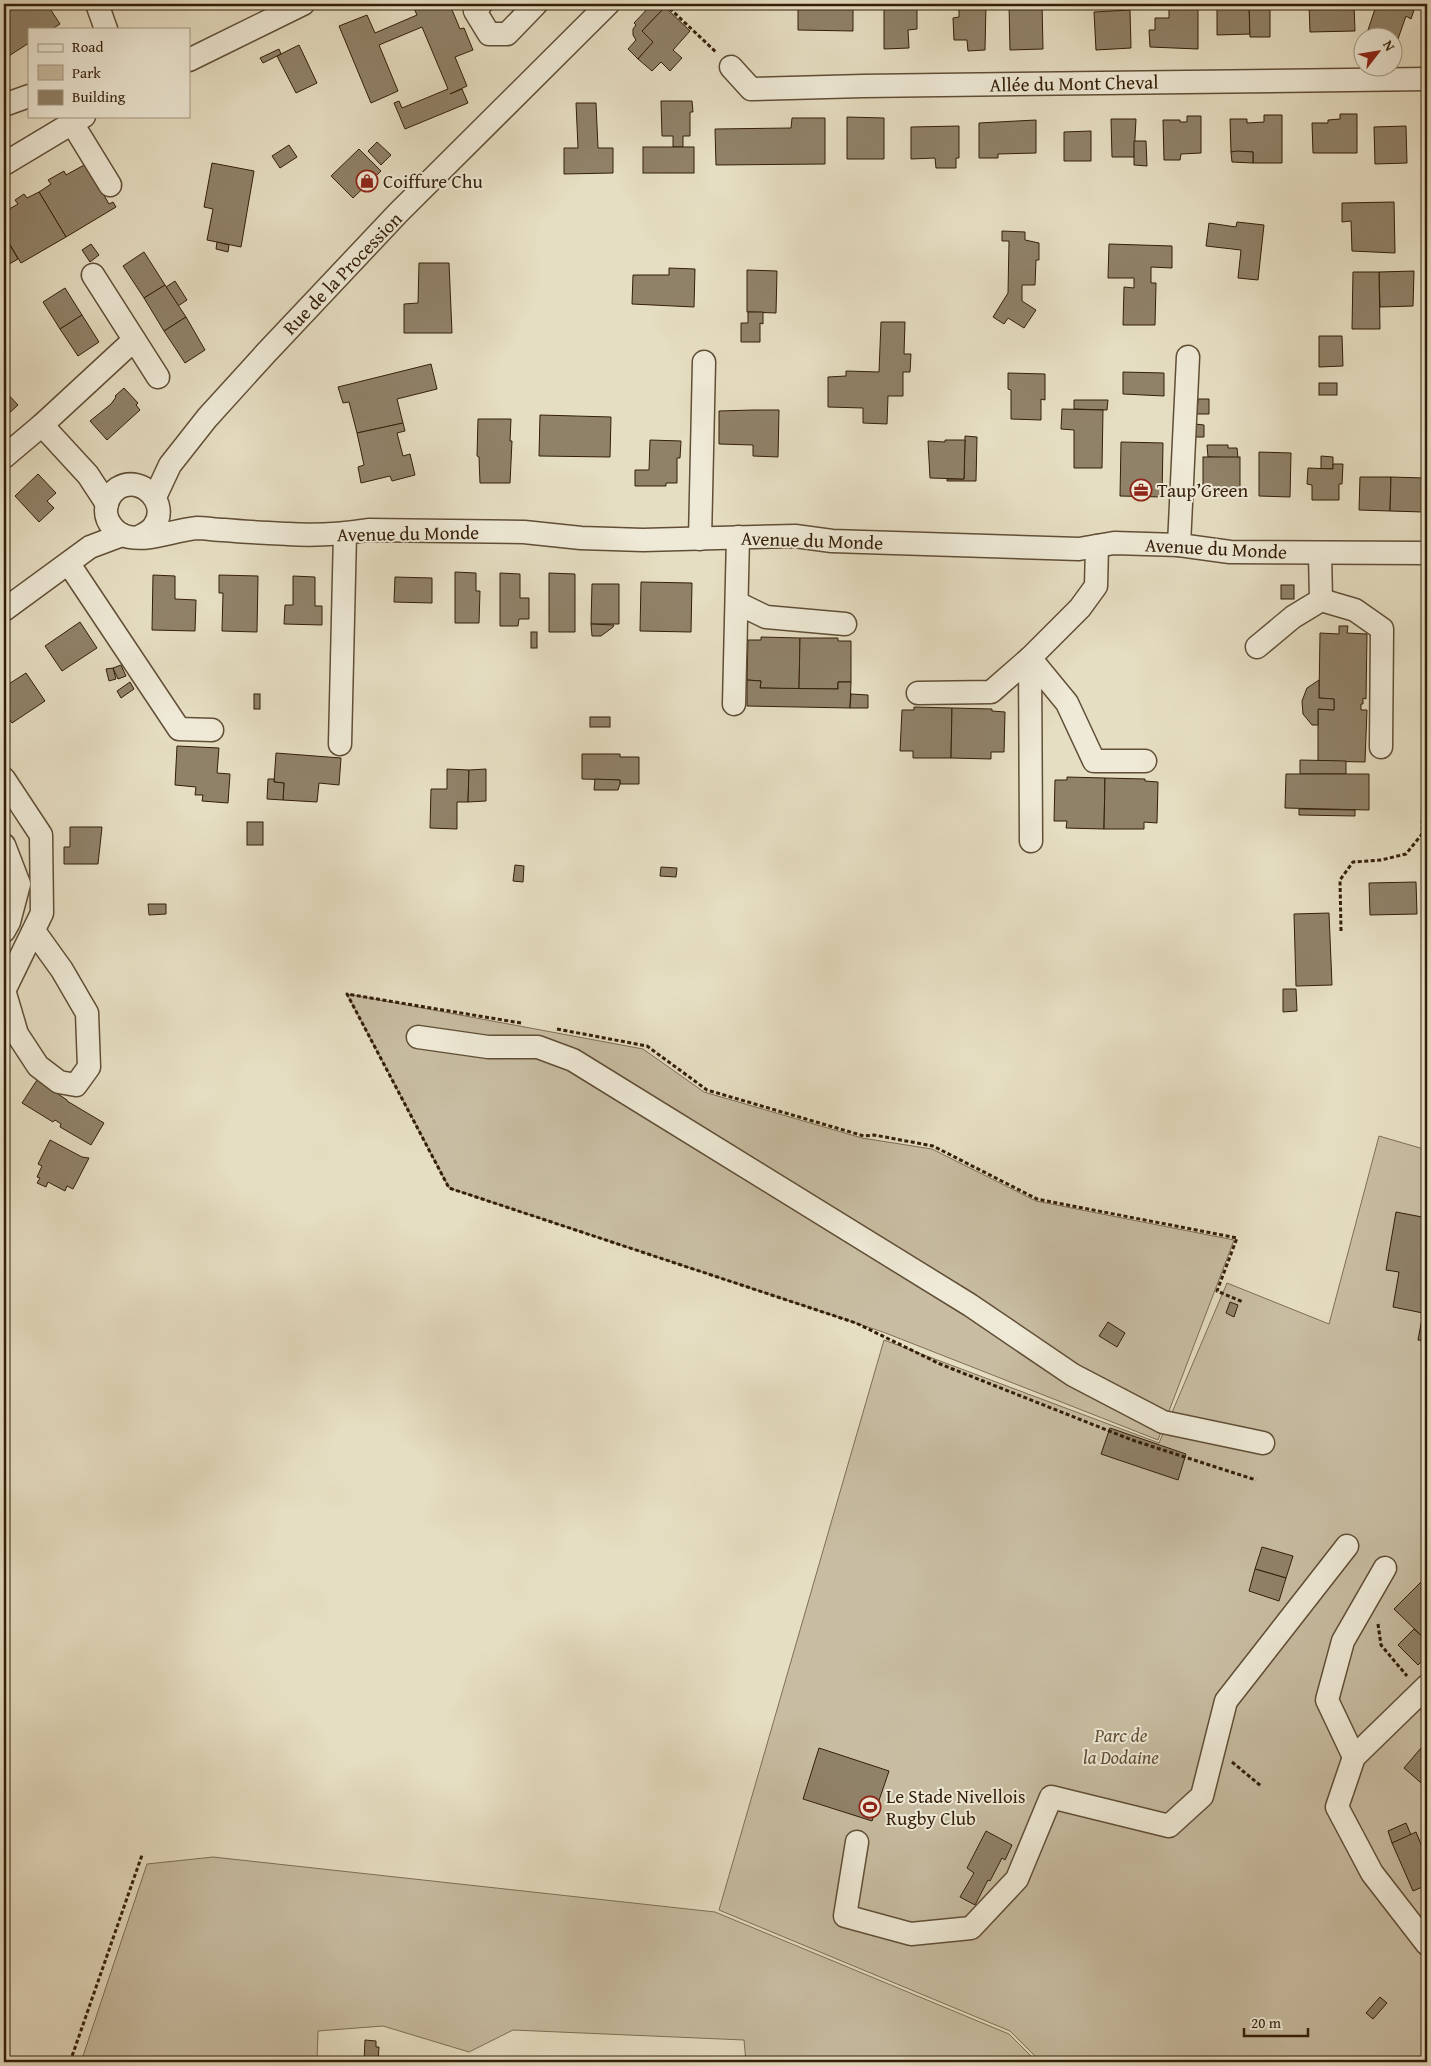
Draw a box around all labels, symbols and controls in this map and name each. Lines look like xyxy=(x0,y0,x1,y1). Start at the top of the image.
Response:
legend xyxy=(28,28,190,118)
north arrow xyxy=(1354,28,1404,78)
text: Road xyxy=(72,36,103,57)
text: N xyxy=(1378,36,1400,55)
text: Park xyxy=(72,62,101,83)
street label: Allée du Mont Cheval xyxy=(989,68,1159,98)
text: Building xyxy=(72,86,126,107)
place label: Coiffure Chu xyxy=(383,167,483,195)
shop icon: Coiffure Chu xyxy=(355,169,379,193)
street label: Rue de la Procession xyxy=(276,205,408,341)
place label: Taup’Green xyxy=(1157,476,1249,504)
office icon: Taup’Green xyxy=(1129,478,1153,502)
street label: Avenue du Monde xyxy=(337,518,479,548)
street label: Avenue du Monde xyxy=(740,524,884,556)
street label: Avenue du Monde xyxy=(1144,530,1288,566)
park label: Parc de la Dodaine xyxy=(1083,1721,1159,1771)
place label: Le Stade Nivellois Rugby Club xyxy=(886,1782,1026,1832)
sports icon: Le Stade Nivellois Rugby Club xyxy=(858,1795,882,1819)
scale bar xyxy=(1244,2006,1307,2038)
text: 20 m xyxy=(1251,2012,1282,2033)

